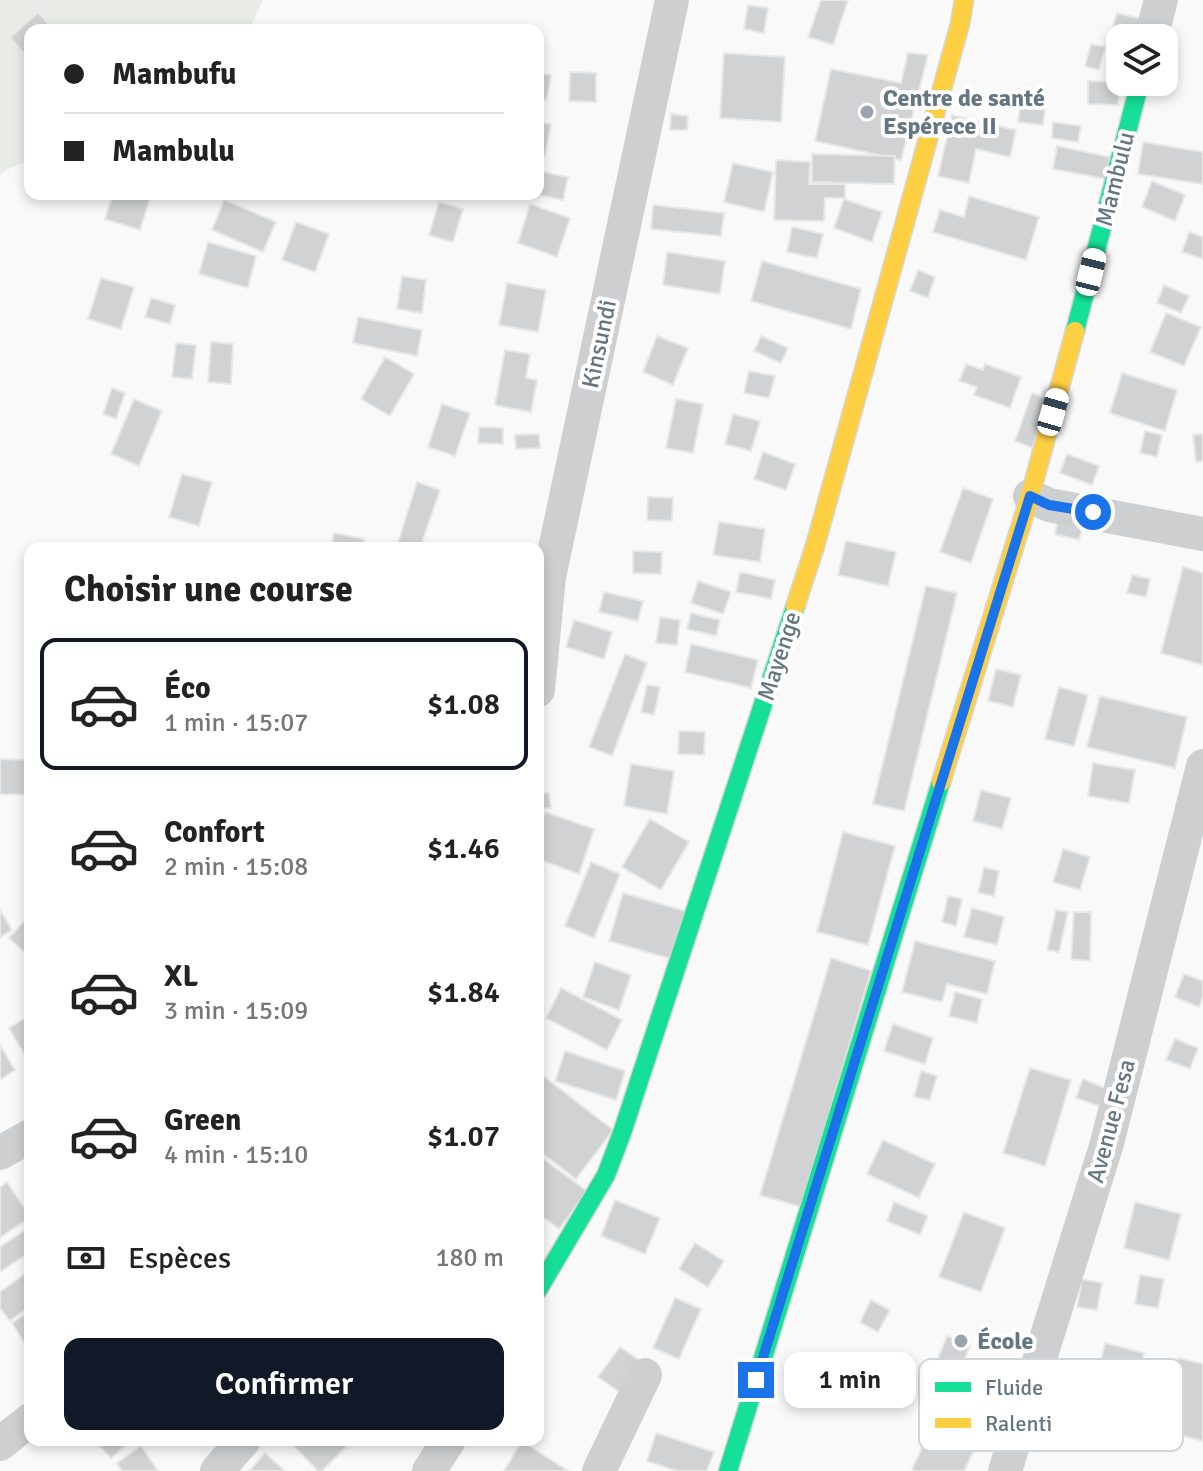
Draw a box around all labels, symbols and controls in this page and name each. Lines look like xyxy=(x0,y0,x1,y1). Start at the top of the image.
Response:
map controls xyxy=(1106,24,1178,96)
button: layers xyxy=(1106,24,1178,96)
text: Mambufu xyxy=(112,56,237,93)
place label: Centre de santé Espérece II xyxy=(883,83,1045,141)
marker: Centre de santé Espérece II xyxy=(858,103,876,121)
street label: Mambulu xyxy=(1089,129,1141,229)
text: Mambulu xyxy=(112,133,235,170)
car xyxy=(1074,246,1108,298)
street label: Kinsundi xyxy=(575,297,623,391)
car xyxy=(1035,386,1071,438)
route start xyxy=(1075,494,1111,530)
text: Choisir une course xyxy=(64,567,353,612)
street label: Mayenge xyxy=(751,608,807,704)
icon: car xyxy=(68,668,140,740)
text: Éco xyxy=(164,670,211,707)
text: $1.08 xyxy=(427,686,500,723)
text: 1 min · 15:07 xyxy=(164,707,308,739)
icon: car xyxy=(68,812,140,884)
text: Confort xyxy=(164,814,265,851)
text: $1.46 xyxy=(427,830,500,867)
text: 2 min · 15:08 xyxy=(164,851,308,883)
icon: car xyxy=(68,956,140,1028)
text: XL xyxy=(164,958,198,995)
text: $1.84 xyxy=(427,974,500,1011)
text: 3 min · 15:09 xyxy=(164,995,308,1027)
street label: Avenue Fesa xyxy=(1080,1056,1142,1186)
icon: car xyxy=(68,1100,140,1172)
text: Green xyxy=(164,1102,241,1139)
text: $1.07 xyxy=(427,1118,500,1155)
text: 4 min · 15:10 xyxy=(164,1139,308,1171)
icon: cash xyxy=(64,1236,108,1280)
text: Espèces xyxy=(128,1240,231,1277)
text: 180 m xyxy=(435,1242,504,1274)
place label: École xyxy=(977,1326,1034,1356)
marker: École xyxy=(952,1332,970,1350)
button: Confirmer xyxy=(64,1338,504,1430)
callout: 1 min xyxy=(784,1352,916,1408)
legend xyxy=(919,1359,1183,1451)
route end xyxy=(738,1362,774,1398)
text: 1 min xyxy=(819,1364,881,1396)
text: Fluide xyxy=(985,1374,1043,1401)
text: Ralenti xyxy=(985,1410,1052,1437)

